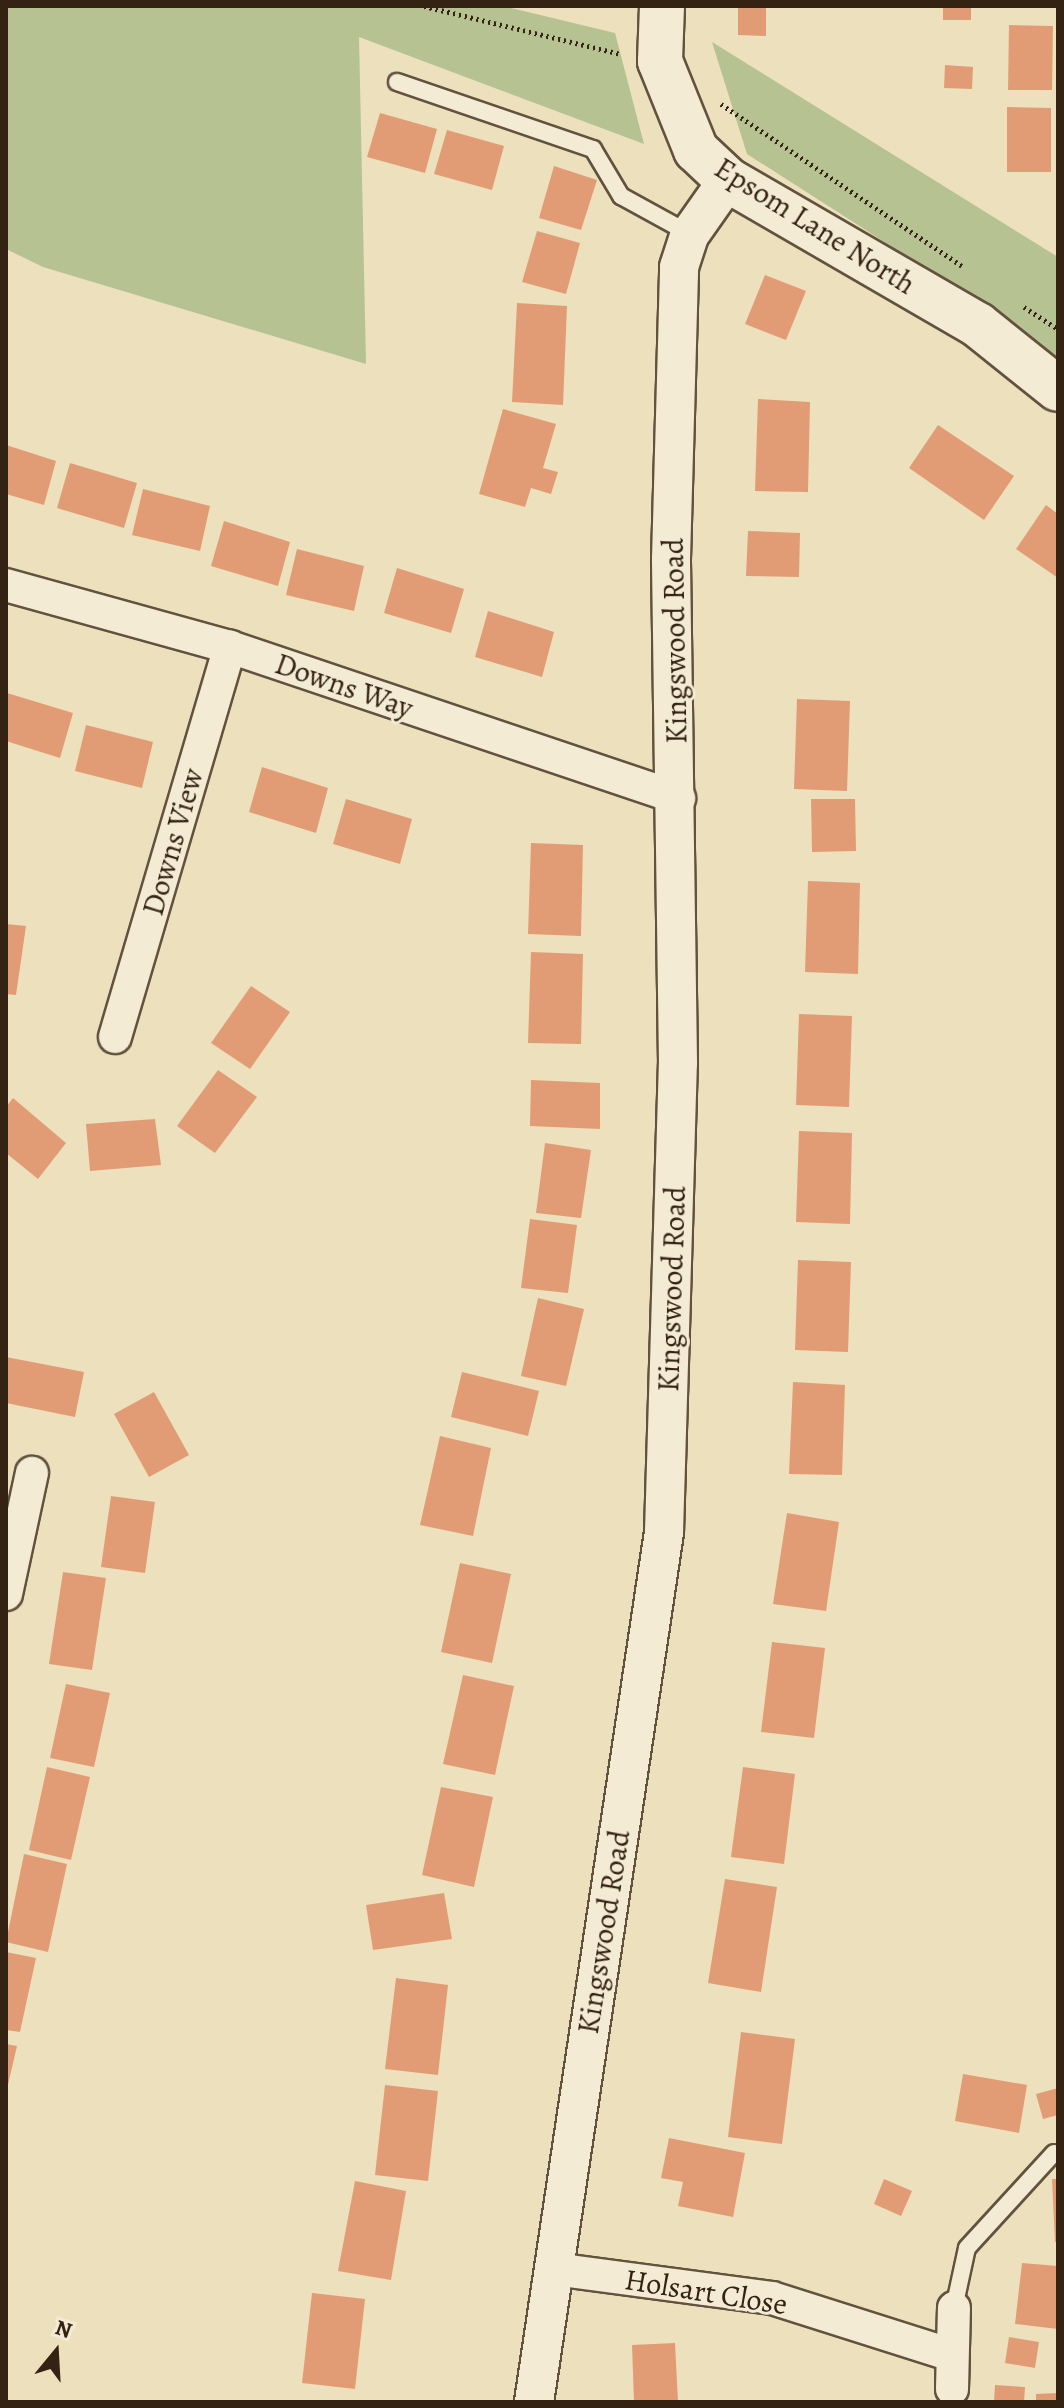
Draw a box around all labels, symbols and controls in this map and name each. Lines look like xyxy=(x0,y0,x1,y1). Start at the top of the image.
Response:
street label: Epsom Lane North xyxy=(708,150,922,302)
street label: Kingswood Road xyxy=(655,538,695,744)
street label: Downs Way xyxy=(270,646,418,726)
street label: Downs View xyxy=(135,764,211,920)
street label: Kingswood Road xyxy=(650,1185,694,1393)
street label: Kingswood Road xyxy=(570,1828,638,2036)
street label: Holsart Close xyxy=(622,2261,790,2323)
north arrow xyxy=(16,2312,96,2392)
text: N xyxy=(51,2312,76,2346)

